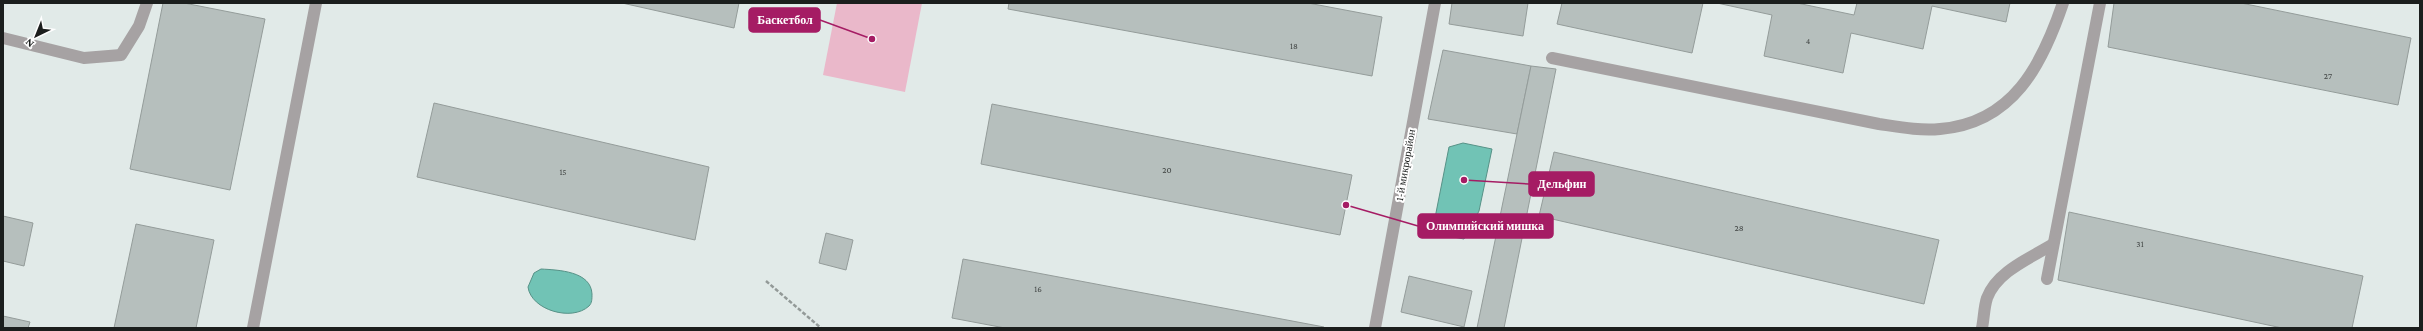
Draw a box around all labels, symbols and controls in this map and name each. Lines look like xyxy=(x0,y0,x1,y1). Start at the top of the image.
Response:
callout: Баскетбол xyxy=(749,8,820,32)
text: Баскетбол xyxy=(757,13,813,27)
north arrow xyxy=(16,16,56,56)
text: N xyxy=(22,36,36,50)
house number: 4 xyxy=(1806,36,1811,46)
house number: 18 xyxy=(1290,41,1298,51)
house number: 27 xyxy=(2324,71,2332,81)
street label: 1-й микрорайон xyxy=(1393,128,1417,202)
house number: 20 xyxy=(1162,165,1172,175)
house number: 15 xyxy=(559,167,567,177)
callout: Дельфин xyxy=(1529,172,1594,196)
text: Дельфин xyxy=(1538,177,1587,191)
callout: Олимпийский мишка xyxy=(1418,214,1553,238)
text: Олимпийский мишка xyxy=(1426,219,1544,233)
house number: 28 xyxy=(1734,223,1744,233)
house number: 31 xyxy=(2136,239,2144,249)
house number: 16 xyxy=(1034,284,1042,294)

